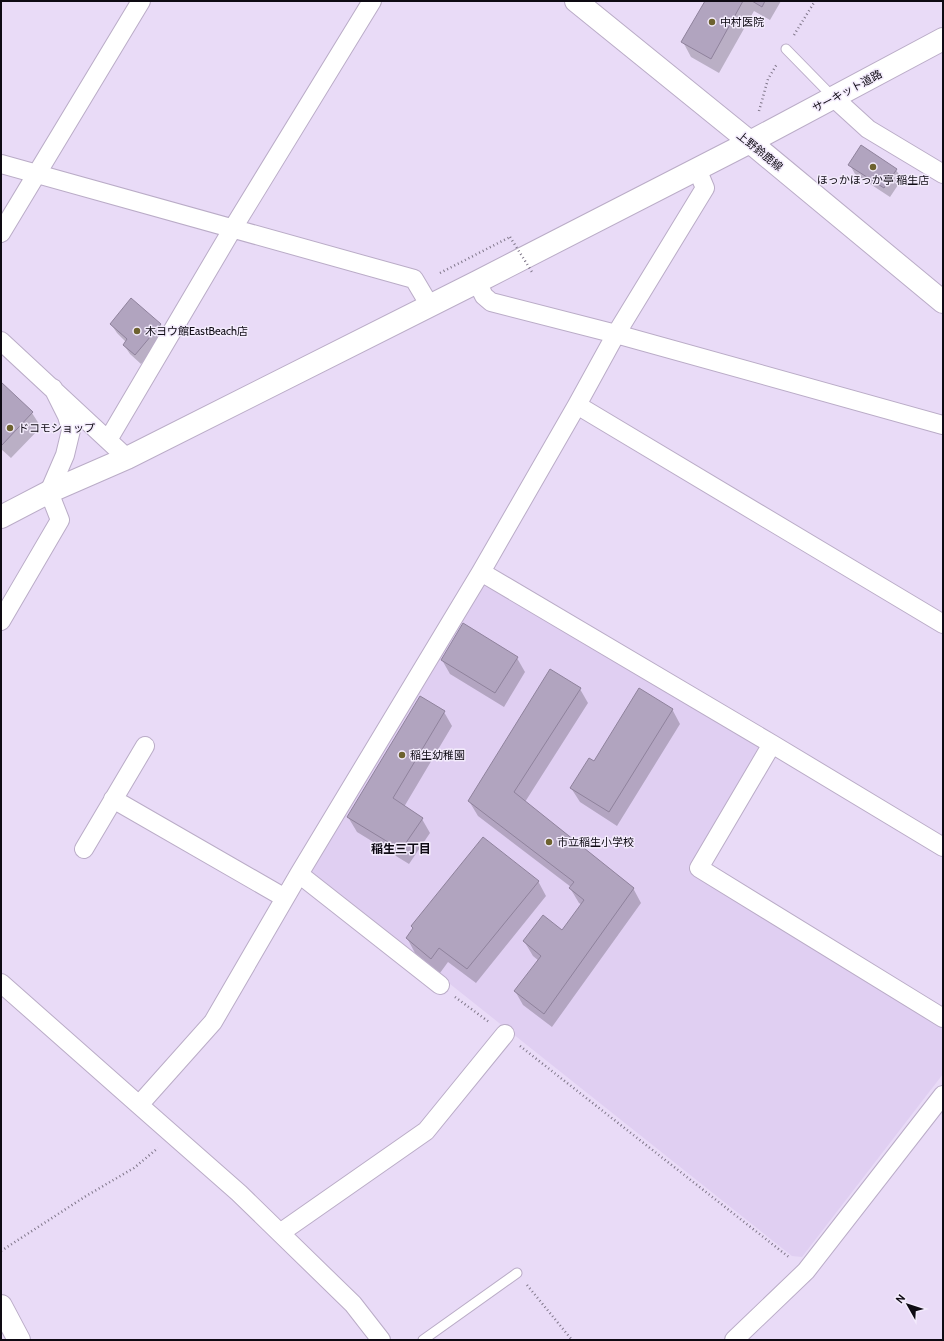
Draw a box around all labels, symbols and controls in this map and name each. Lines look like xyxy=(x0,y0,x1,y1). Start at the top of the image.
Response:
place label: 中村医院 xyxy=(720,15,764,29)
marker: 中村医院 xyxy=(707,17,717,27)
street label: サーキット道路 xyxy=(810,67,884,115)
street label: 上野鈴鹿線 xyxy=(734,128,786,174)
marker: ほっかほっか亭 稲生店 xyxy=(868,162,878,172)
place label: ほっかほっか亭 稲生店 xyxy=(817,173,929,187)
place label: 木ヨウ館EastBeach店 xyxy=(145,324,248,338)
marker: 木ヨウ館EastBeach店 xyxy=(132,326,142,336)
place label: ドコモショップ xyxy=(18,421,95,435)
marker: ドコモショップ xyxy=(5,423,15,433)
place label: 稲生幼稚園 xyxy=(410,748,465,762)
marker: 稲生幼稚園 xyxy=(397,750,407,760)
place label: 市立稲生小学校 xyxy=(557,835,634,849)
marker: 市立稲生小学校 xyxy=(544,837,554,847)
district label: 稲生三丁目 xyxy=(371,841,431,856)
north arrow xyxy=(888,1285,928,1325)
text: N xyxy=(892,1291,908,1306)

